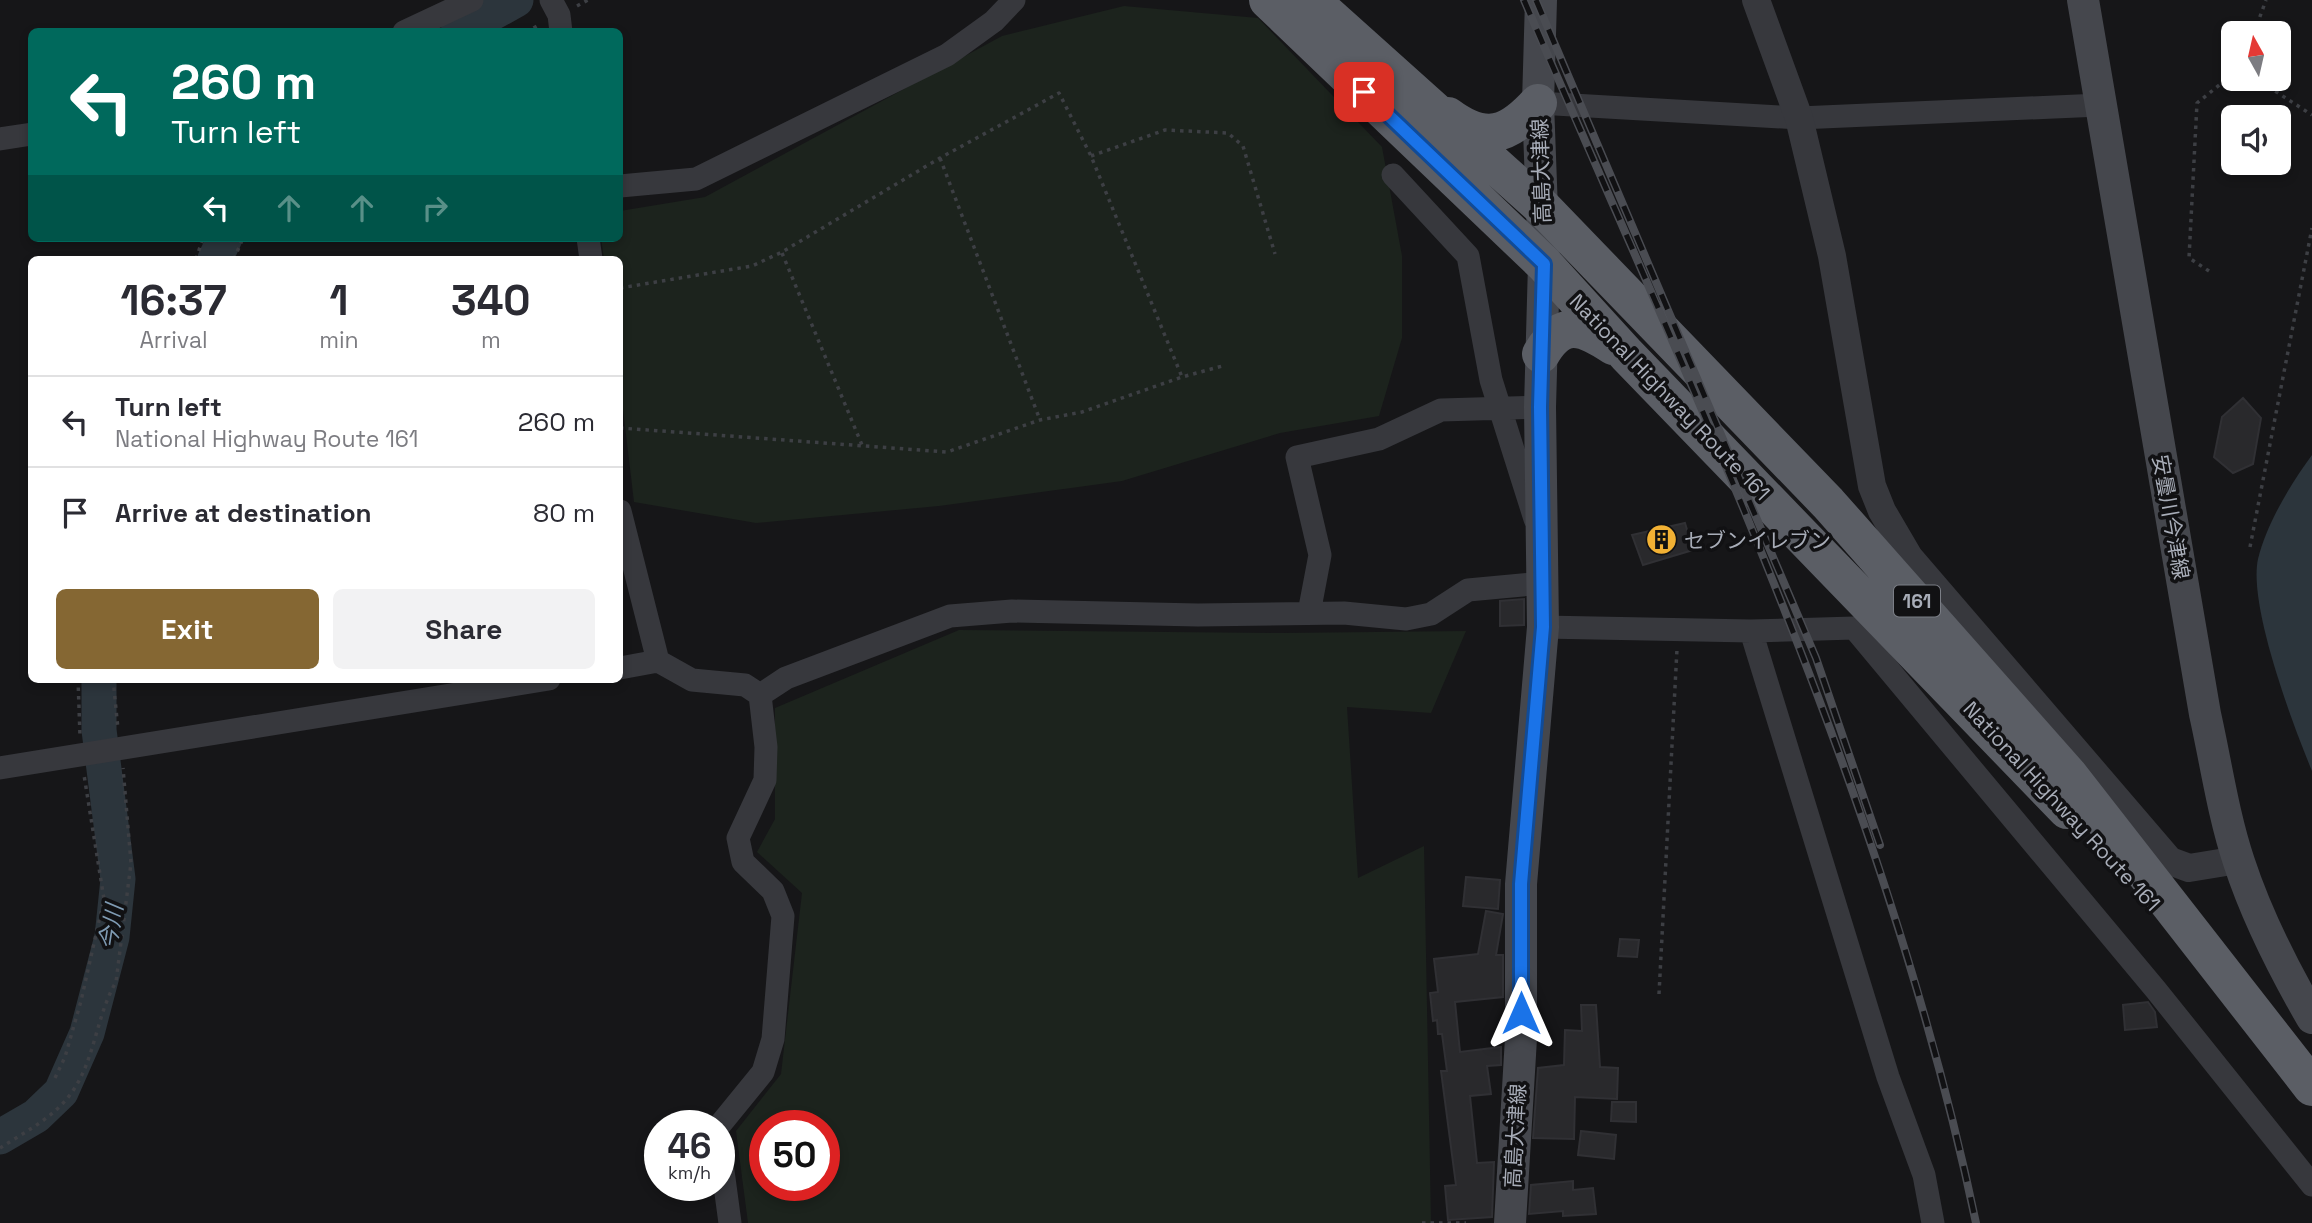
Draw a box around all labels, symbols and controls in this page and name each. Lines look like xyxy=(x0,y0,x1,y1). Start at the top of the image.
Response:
north arrow xyxy=(2221,21,2291,91)
map controls xyxy=(2221,21,2291,175)
text: 260 m xyxy=(171,51,316,113)
icon: left xyxy=(56,56,147,147)
pin xyxy=(1334,62,1394,122)
icon: arrive xyxy=(1345,73,1383,111)
button: sound xyxy=(2221,105,2291,175)
text: Turn left xyxy=(171,112,301,152)
street label: 高島大津線 xyxy=(1526,118,1556,224)
icon: left xyxy=(197,189,235,227)
icon: ahead xyxy=(270,189,308,227)
icon: ahead xyxy=(343,189,381,227)
icon: right xyxy=(416,189,454,227)
text: 16:37 xyxy=(120,274,227,327)
text: 1 xyxy=(329,274,348,327)
text: 340 xyxy=(451,274,531,327)
street label: National Highway Route 161 xyxy=(1564,288,1776,506)
text: Arrival xyxy=(139,325,208,355)
text: min xyxy=(319,325,359,355)
text: m xyxy=(481,325,501,355)
text: Turn left xyxy=(115,390,222,424)
icon: left xyxy=(56,403,94,441)
text: 260 m xyxy=(518,405,595,439)
text: National Highway Route 161 xyxy=(115,424,418,454)
street label: 安曇川今津線 xyxy=(2147,453,2195,581)
icon: arrive xyxy=(56,494,94,532)
text: Arrive at destination xyxy=(115,496,372,530)
text: 80 m xyxy=(533,496,595,530)
building icon: セブンイレブン xyxy=(1644,523,1678,557)
place label: セブンイレブン xyxy=(1684,527,1831,554)
road number: 161 xyxy=(1894,586,1940,616)
button: Exit xyxy=(56,589,319,669)
button: Share xyxy=(333,589,595,669)
street label: National Highway Route 161 xyxy=(1958,695,2166,917)
water label: 今川 xyxy=(93,899,130,952)
position arrow xyxy=(1484,976,1558,1050)
street label: 高島大津線 xyxy=(1499,1083,1531,1189)
speed limit sign: 50 xyxy=(749,1110,840,1201)
text: 46 xyxy=(668,1124,711,1168)
text: km/h xyxy=(668,1161,711,1184)

